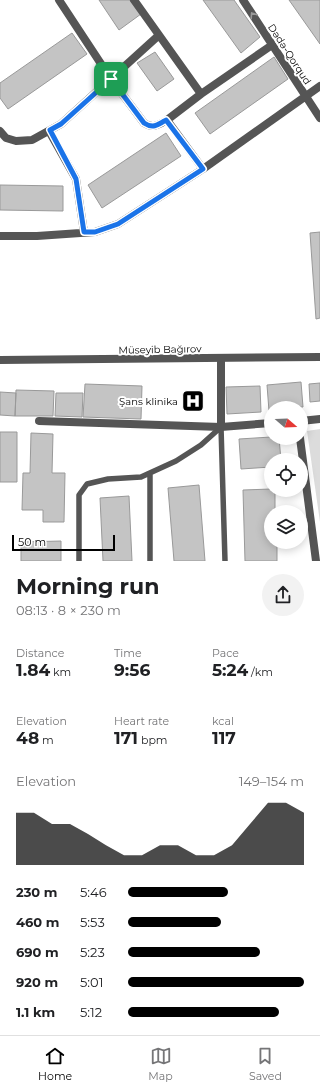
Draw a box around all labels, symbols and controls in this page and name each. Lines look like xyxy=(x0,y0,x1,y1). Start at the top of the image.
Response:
one-way arrow xyxy=(250,12,258,19)
street label: Dədə-Qorqud xyxy=(265,21,314,87)
pin xyxy=(94,62,128,96)
icon: arrive xyxy=(100,68,122,90)
street label: Müseyib Bağırov xyxy=(118,342,202,357)
hospital icon: Şans klinika xyxy=(180,388,206,414)
place label: Şans klinika xyxy=(119,395,178,408)
north arrow xyxy=(264,401,308,445)
map controls xyxy=(264,401,308,549)
button: locate xyxy=(264,453,308,497)
button: layers xyxy=(264,505,308,549)
scale bar xyxy=(12,533,115,552)
text: 50 m xyxy=(18,535,46,549)
text: Morning run xyxy=(16,573,159,600)
button: share xyxy=(262,574,304,616)
text: 08:13 · 8 × 230 m xyxy=(16,602,121,618)
text: Distance xyxy=(16,646,64,660)
text: Time xyxy=(114,646,142,660)
text: Pace xyxy=(212,646,239,660)
text: 1.84 xyxy=(16,660,50,680)
text: 9:56 xyxy=(114,660,150,680)
text: 5:24 xyxy=(212,660,248,680)
text: km xyxy=(50,665,71,679)
text: /km xyxy=(248,665,273,679)
text: Elevation xyxy=(16,714,67,728)
text: Heart rate xyxy=(114,714,169,728)
text: kcal xyxy=(212,714,234,728)
text: 48 xyxy=(16,728,39,748)
text: 171 xyxy=(114,728,138,748)
text: 117 xyxy=(212,728,236,748)
text: m xyxy=(39,733,54,747)
text: bpm xyxy=(138,733,168,747)
text: Elevation xyxy=(16,773,76,789)
text: 149–154 m xyxy=(239,773,304,789)
text: 230 m xyxy=(16,884,58,900)
text: 5:46 xyxy=(80,884,107,900)
text: 460 m xyxy=(16,914,59,930)
text: 5:53 xyxy=(80,914,105,930)
text: 690 m xyxy=(16,944,59,960)
text: 5:23 xyxy=(80,944,105,960)
text: 920 m xyxy=(16,974,58,990)
text: 5:01 xyxy=(80,974,103,990)
text: 1.1 km xyxy=(16,1004,55,1020)
text: 5:12 xyxy=(80,1004,102,1020)
tab: Home xyxy=(38,1045,72,1083)
tab: Map xyxy=(148,1045,173,1083)
tab: Saved xyxy=(249,1045,282,1083)

